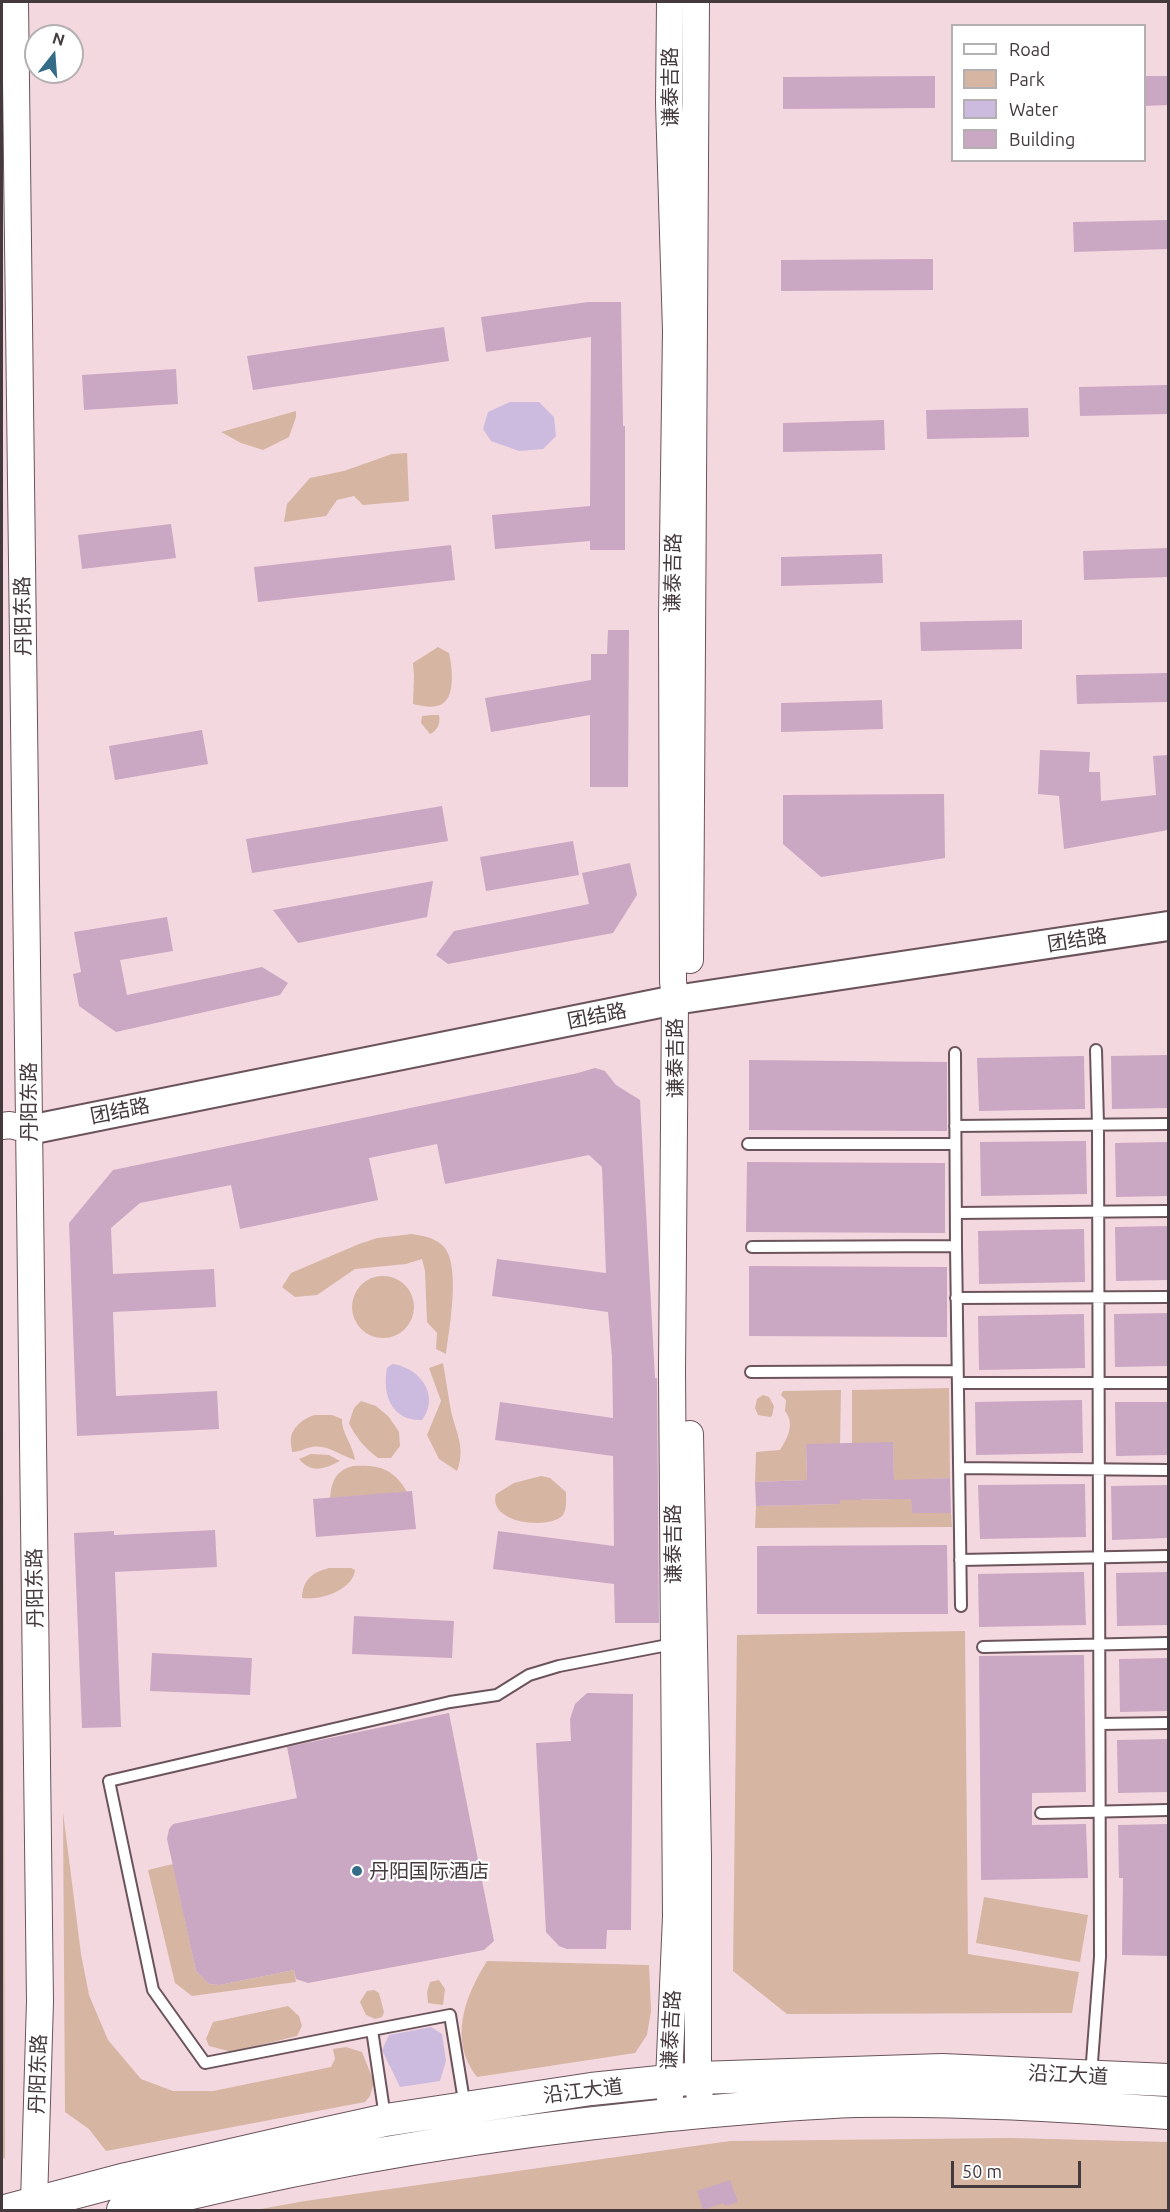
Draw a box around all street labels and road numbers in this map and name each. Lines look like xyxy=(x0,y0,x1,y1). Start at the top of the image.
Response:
street label: 谦泰吉路 xyxy=(658,47,682,127)
street label: 谦泰吉路 xyxy=(660,533,686,613)
street label: 丹阳东路 xyxy=(10,576,36,656)
street label: 团结路 xyxy=(1045,923,1109,957)
street label: 团结路 xyxy=(565,998,629,1034)
street label: 谦泰吉路 xyxy=(663,1018,687,1098)
street label: 丹阳东路 xyxy=(17,1062,41,1142)
street label: 团结路 xyxy=(88,1093,152,1129)
street label: 谦泰吉路 xyxy=(661,1504,685,1584)
street label: 丹阳东路 xyxy=(22,1548,48,1628)
street label: 谦泰吉路 xyxy=(657,1989,685,2071)
street label: 丹阳东路 xyxy=(25,2034,51,2114)
street label: 沿江大道 xyxy=(1027,2061,1109,2089)
street label: 沿江大道 xyxy=(542,2074,624,2108)

